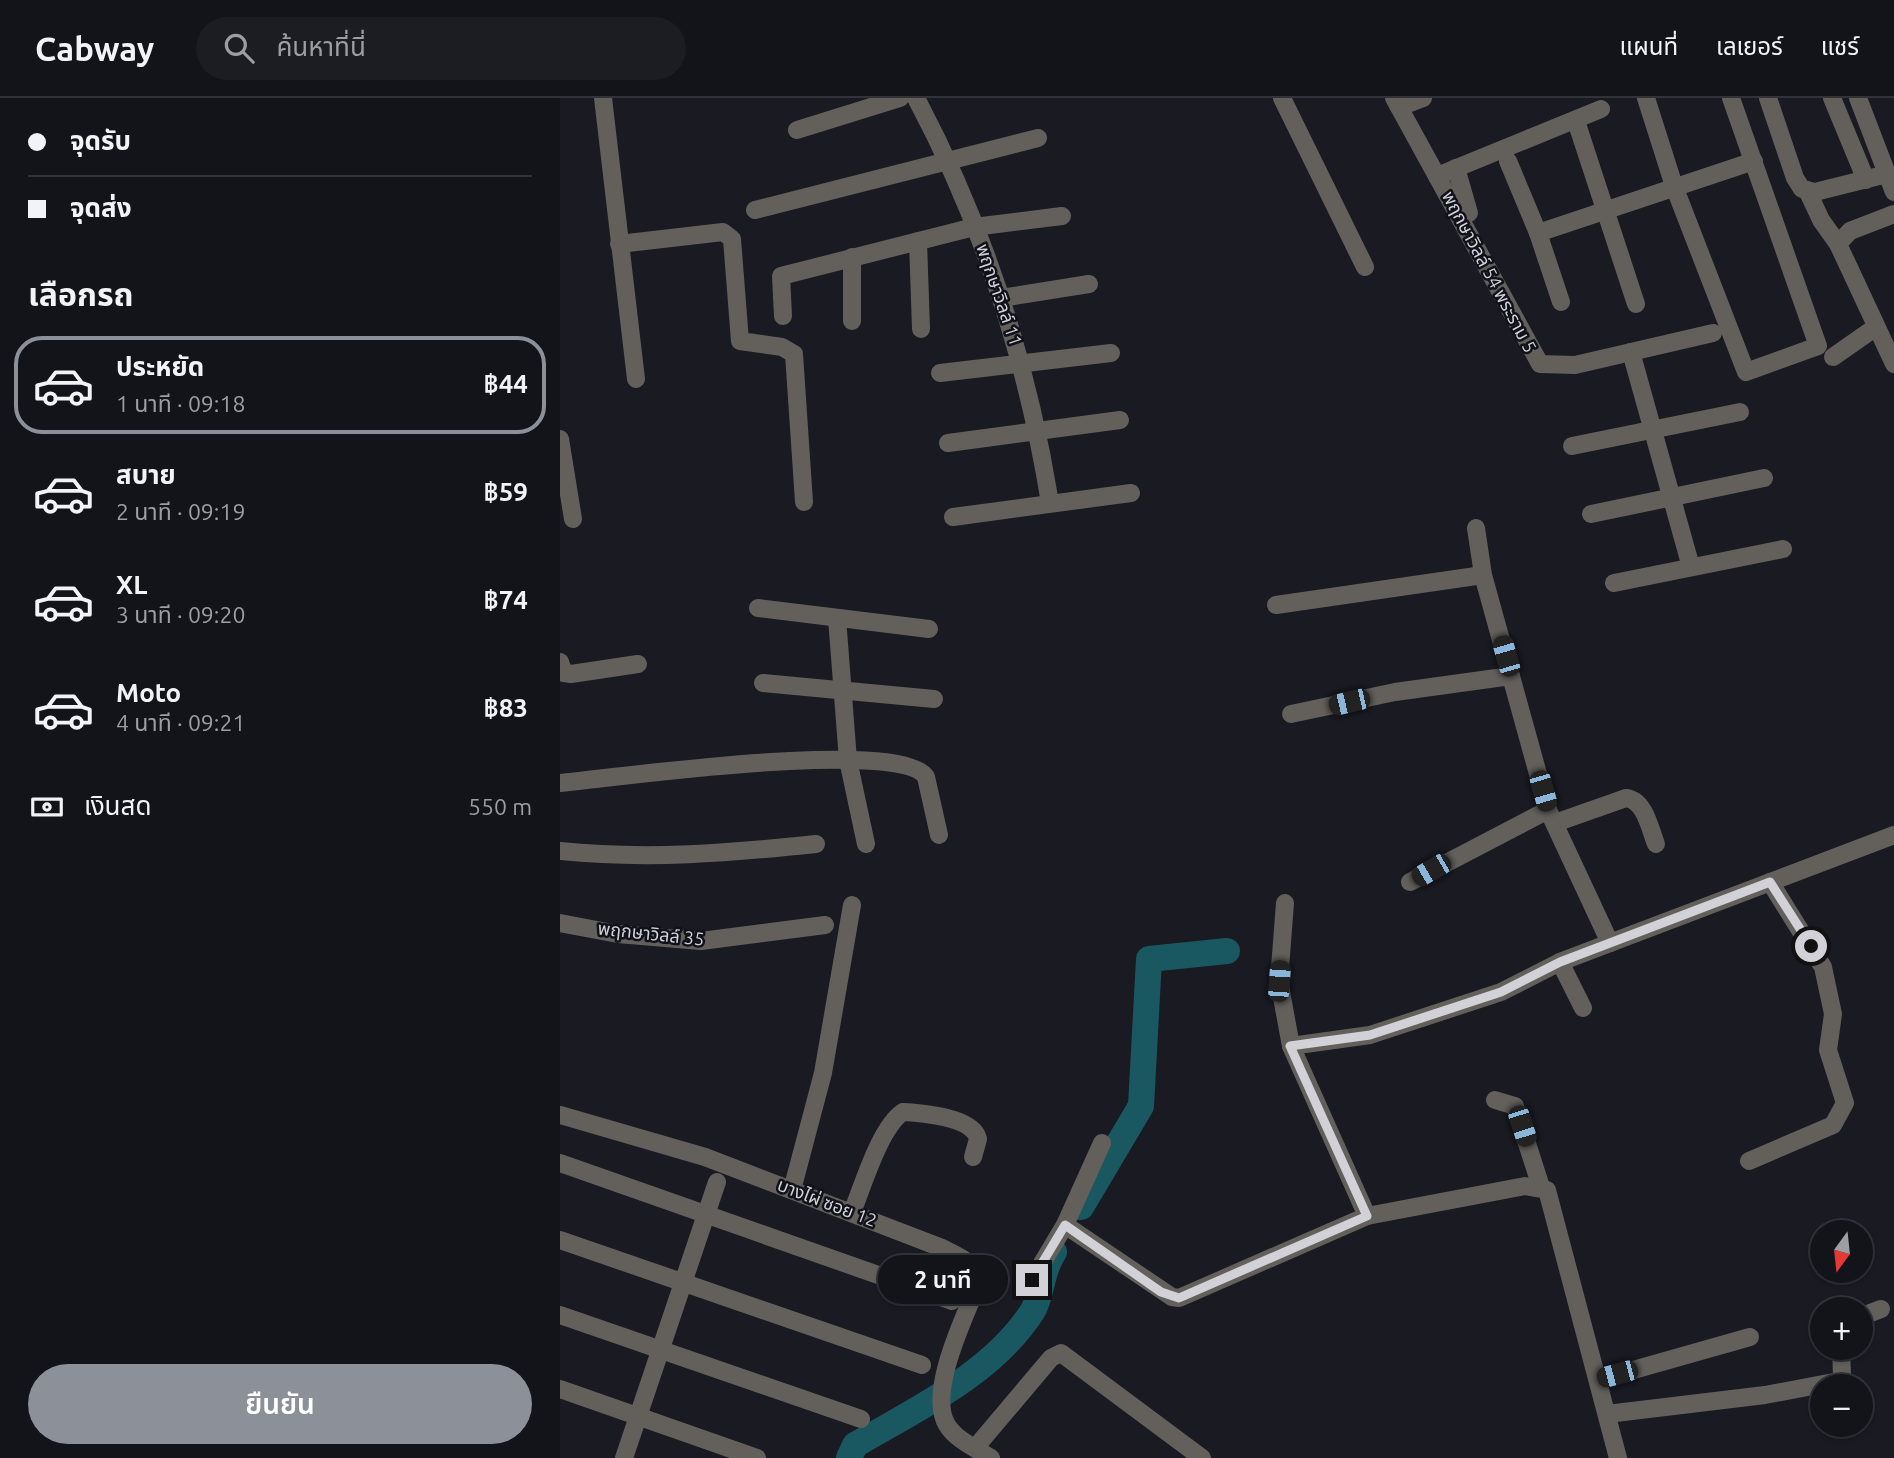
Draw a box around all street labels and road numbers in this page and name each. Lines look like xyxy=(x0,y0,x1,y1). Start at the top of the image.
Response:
street label: พฤกษาวิลล์ 54 พระราม 5 xyxy=(1438,187,1541,356)
street label: พฤกษาวิลล์ 11 xyxy=(972,241,1027,349)
street label: พฤกษาวิลล์ 35 xyxy=(597,917,705,950)
street label: บางไผ่ ซอย 12 xyxy=(775,1174,880,1230)

